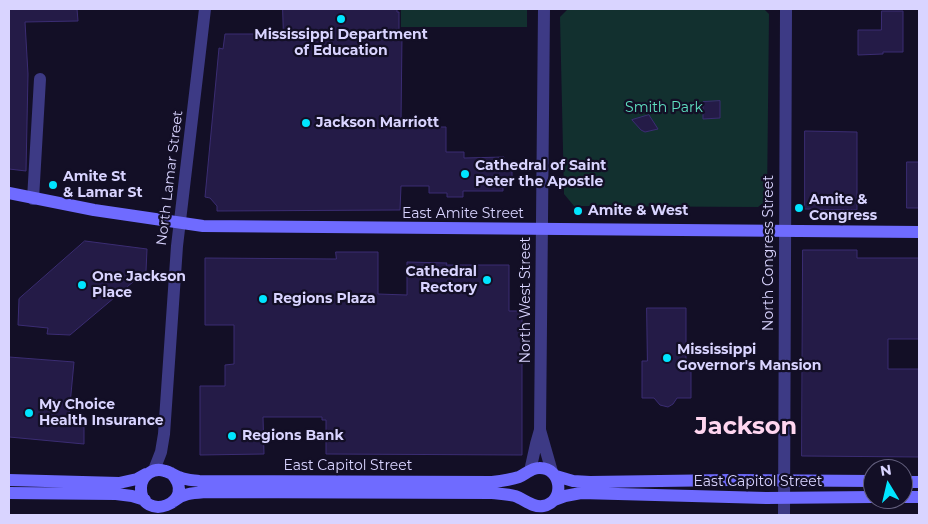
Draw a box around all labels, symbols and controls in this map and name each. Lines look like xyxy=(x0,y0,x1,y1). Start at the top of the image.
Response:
marker: Mississippi Department of Education xyxy=(335,13,347,25)
place label: Mississippi Department of Education xyxy=(254,27,428,59)
park label: Smith Park xyxy=(625,100,703,116)
street label: North Lamar Street xyxy=(153,109,187,247)
place label: Jackson Marriott xyxy=(316,115,439,131)
marker: Jackson Marriott xyxy=(300,117,312,129)
place label: Cathedral of Saint Peter the Apostle xyxy=(475,158,606,190)
marker: Cathedral of Saint Peter the Apostle xyxy=(459,168,471,180)
place label: Amite St & Lamar St xyxy=(63,169,143,202)
street label: North Congress Street xyxy=(761,175,777,331)
marker: Amite St & Lamar St xyxy=(47,179,59,191)
place label: Amite & Congress xyxy=(809,192,877,224)
marker: Amite & Congress xyxy=(793,202,805,214)
place label: Amite & West xyxy=(588,203,688,219)
marker: Amite & West xyxy=(572,205,584,217)
street label: East Amite Street xyxy=(402,206,524,222)
street label: North West Street xyxy=(518,237,534,363)
place label: Cathedral Rectory xyxy=(406,264,477,296)
place label: One Jackson Place xyxy=(92,269,186,302)
marker: Cathedral Rectory xyxy=(481,274,493,286)
marker: One Jackson Place xyxy=(76,279,88,291)
place label: Regions Plaza xyxy=(273,291,376,307)
marker: Regions Plaza xyxy=(257,293,269,305)
place label: Mississippi Governor's Mansion xyxy=(677,342,821,374)
marker: Mississippi Governor's Mansion xyxy=(661,352,673,364)
place label: My Choice Health Insurance xyxy=(39,397,164,430)
marker: My Choice Health Insurance xyxy=(23,407,35,419)
district label: Jackson xyxy=(695,413,797,441)
place label: Regions Bank xyxy=(242,428,344,444)
marker: Regions Bank xyxy=(226,430,238,442)
street label: East Capitol Street xyxy=(284,458,412,474)
north arrow xyxy=(863,459,913,509)
text: N xyxy=(879,460,893,480)
street label: East Capitol Street xyxy=(694,474,822,490)

